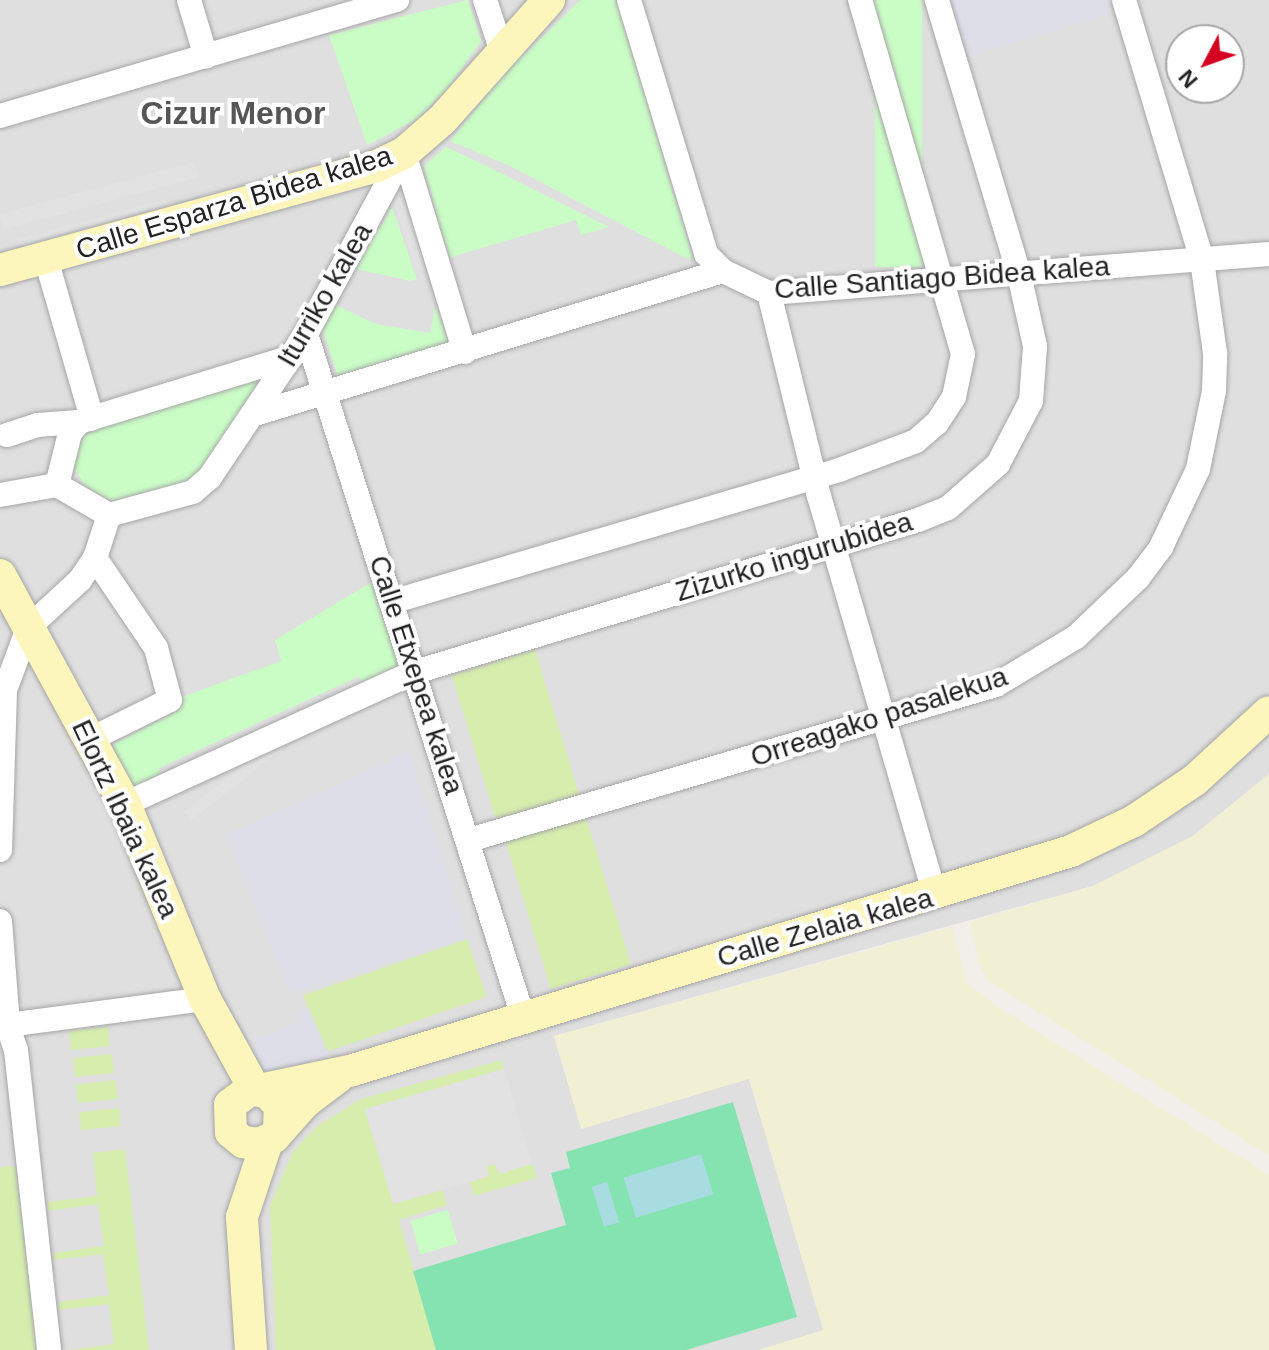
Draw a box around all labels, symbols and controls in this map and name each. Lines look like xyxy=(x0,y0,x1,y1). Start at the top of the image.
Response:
north arrow xyxy=(1165,24,1245,104)
text: N xyxy=(1173,65,1203,93)
district label: Cizur Menor xyxy=(141,94,325,132)
street label: Calle Esparza Bidea kalea xyxy=(72,139,396,267)
street label: Iturriko kalea xyxy=(270,217,380,373)
street label: Calle Santiago Bidea kalea xyxy=(773,250,1111,306)
street label: Zizurko ingurubidea xyxy=(672,505,916,609)
street label: Calle Etxepea kalea xyxy=(362,551,470,799)
street label: Orreagako pasalekua xyxy=(746,660,1012,774)
street label: Elortz Ibaia kalea xyxy=(64,715,186,923)
street label: Calle Zelaia kalea xyxy=(713,881,937,975)

